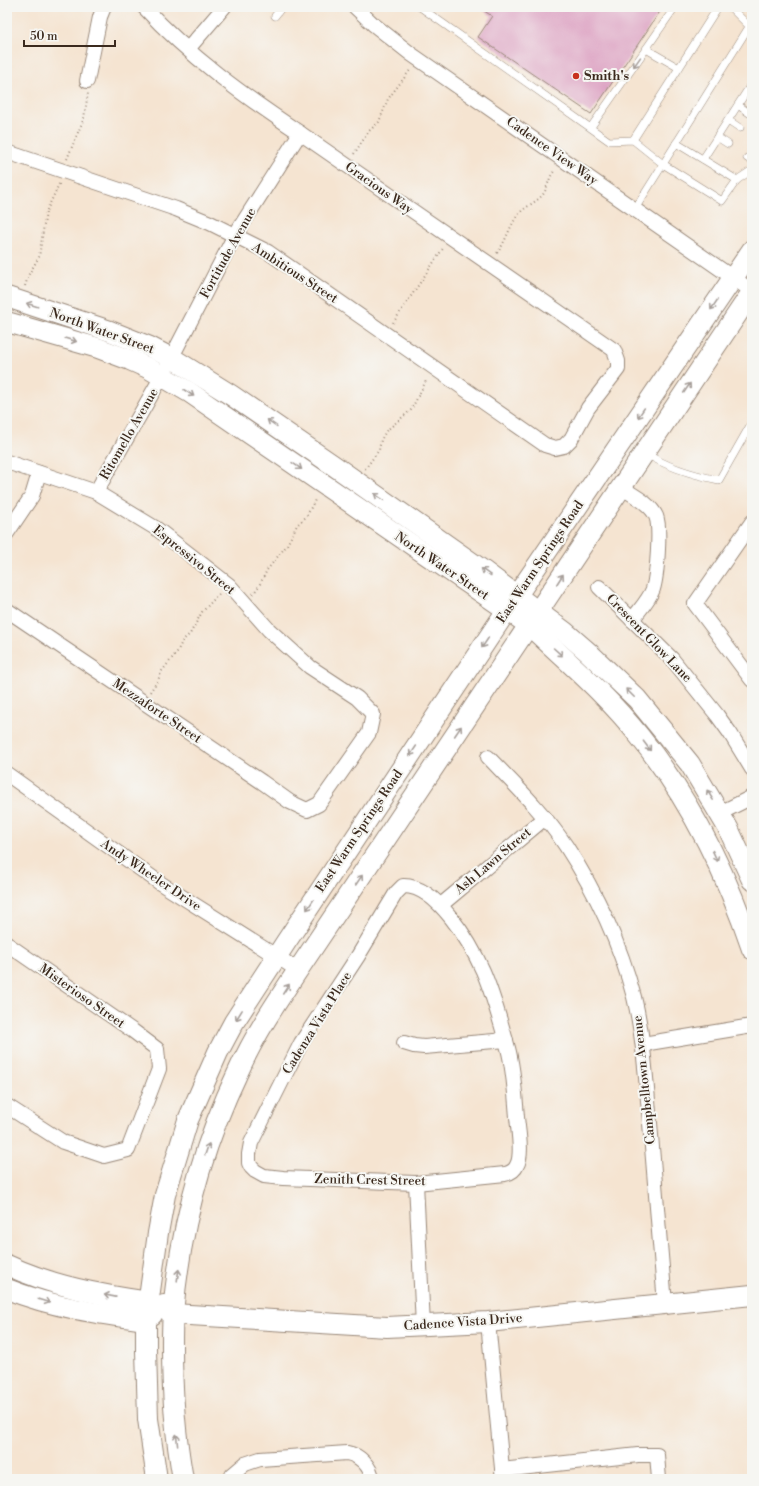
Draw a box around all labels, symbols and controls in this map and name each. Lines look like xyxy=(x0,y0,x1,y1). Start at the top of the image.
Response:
scale bar xyxy=(24,22,115,48)
text: 50 m xyxy=(30,29,58,44)
one-way arrow xyxy=(633,56,641,67)
place label: Smith's xyxy=(584,68,630,84)
marker: Smith's xyxy=(571,71,581,81)
street label: Cadence View Way xyxy=(503,114,601,189)
street label: Gracious Way xyxy=(342,159,417,218)
street label: Fortitude Avenue xyxy=(196,205,260,301)
street label: Ambitious Street xyxy=(248,239,341,307)
one-way arrow xyxy=(710,299,718,310)
one-way arrow xyxy=(25,301,38,308)
street label: North Water Street xyxy=(47,305,157,357)
one-way arrow xyxy=(65,337,78,344)
one-way arrow xyxy=(683,383,691,394)
street label: Ritomello Avenue xyxy=(96,385,162,483)
one-way arrow xyxy=(183,389,194,397)
one-way arrow xyxy=(637,407,645,418)
one-way arrow xyxy=(267,419,278,427)
one-way arrow xyxy=(291,462,302,471)
one-way arrow xyxy=(374,493,385,501)
street label: East Warm Springs Road xyxy=(493,497,587,626)
street label: Espressivo Street xyxy=(150,522,239,598)
street label: North Water Street xyxy=(392,529,492,604)
one-way arrow xyxy=(480,568,491,576)
one-way arrow xyxy=(556,574,564,585)
street label: Crescent Glow Lane xyxy=(603,591,696,686)
one-way arrow xyxy=(481,637,489,648)
one-way arrow xyxy=(552,647,563,656)
street label: Mezzaforte Street xyxy=(109,675,205,747)
one-way arrow xyxy=(625,688,635,698)
one-way arrow xyxy=(454,726,462,737)
one-way arrow xyxy=(643,740,651,751)
one-way arrow xyxy=(409,745,417,756)
street label: East Warm Springs Road xyxy=(312,766,406,895)
one-way arrow xyxy=(705,789,713,801)
street label: Ash Lawn Street xyxy=(451,824,535,898)
street label: Andy Wheeler Drive xyxy=(97,835,205,915)
one-way arrow xyxy=(712,850,719,862)
one-way arrow xyxy=(355,875,363,886)
one-way arrow xyxy=(306,900,314,911)
street label: Misterioso Street xyxy=(36,960,128,1032)
street label: Cadenza Vista Place xyxy=(279,968,355,1077)
one-way arrow xyxy=(282,983,290,995)
one-way arrow xyxy=(235,1009,243,1020)
street label: Campbelltown Avenue xyxy=(629,1014,659,1145)
one-way arrow xyxy=(203,1143,211,1155)
street label: Zenith Crest Street xyxy=(314,1171,426,1189)
one-way arrow xyxy=(174,1269,182,1282)
one-way arrow xyxy=(104,1292,117,1300)
one-way arrow xyxy=(37,1298,50,1305)
street label: Cadence Vista Drive xyxy=(403,1310,523,1334)
one-way arrow xyxy=(173,1434,181,1447)

